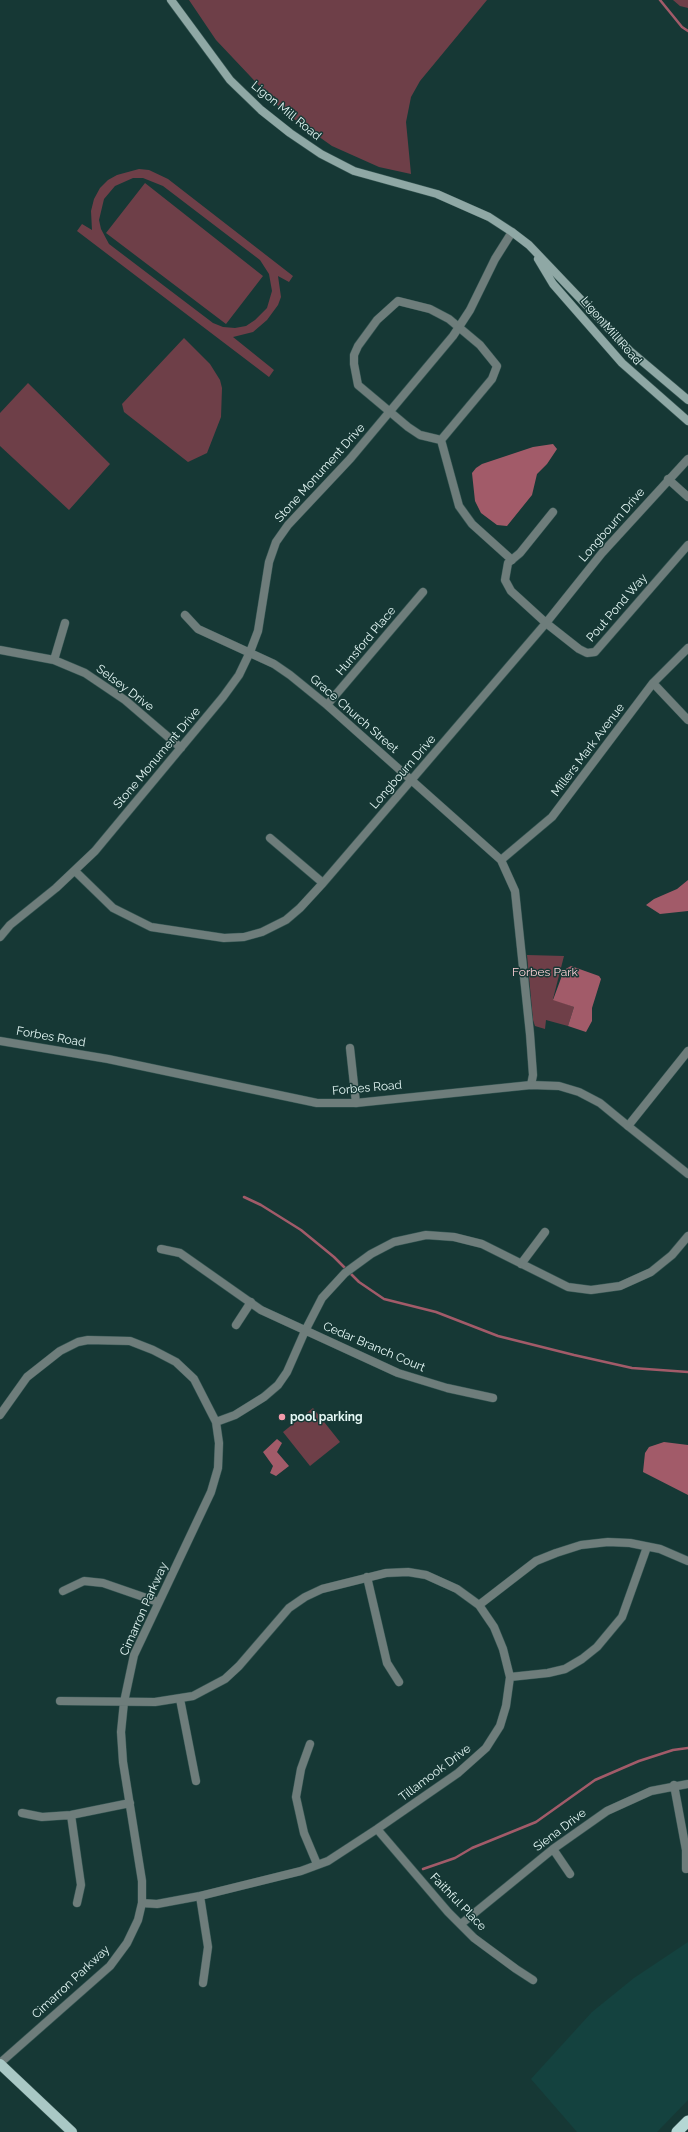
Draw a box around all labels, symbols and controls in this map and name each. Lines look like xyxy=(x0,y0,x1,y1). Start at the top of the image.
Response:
street label: Ligon Mill Road xyxy=(248,78,324,144)
street label: Ligon Mill Road xyxy=(577,294,645,368)
street label: Stone Monument Drive xyxy=(272,421,368,525)
street label: Longbourn Drive xyxy=(576,485,648,565)
street label: Pout Pond Way xyxy=(584,571,650,645)
street label: Hunsford Place xyxy=(333,604,399,678)
street label: Selsey Drive xyxy=(93,662,157,714)
street label: Grace Church Street xyxy=(307,672,401,756)
street label: Millers Mark Avenue xyxy=(548,701,628,799)
street label: Stone Monument Drive xyxy=(110,704,204,812)
street label: Longbourn Drive xyxy=(367,732,439,812)
park label: Forbes Park xyxy=(512,965,578,979)
street label: Forbes Road xyxy=(15,1024,87,1050)
street label: Forbes Road xyxy=(331,1078,403,1098)
street label: Cedar Branch Court xyxy=(321,1319,427,1375)
place label: pool parking xyxy=(290,1410,363,1424)
marker: pool parking xyxy=(277,1412,287,1422)
street label: Cimarron Parkway xyxy=(117,1560,171,1658)
street label: Tillamook Drive xyxy=(396,1741,474,1805)
street label: Siena Drive xyxy=(531,1806,589,1854)
street label: Faithful Place xyxy=(427,1870,489,1934)
street label: Cimarron Parkway xyxy=(29,1942,113,2022)

